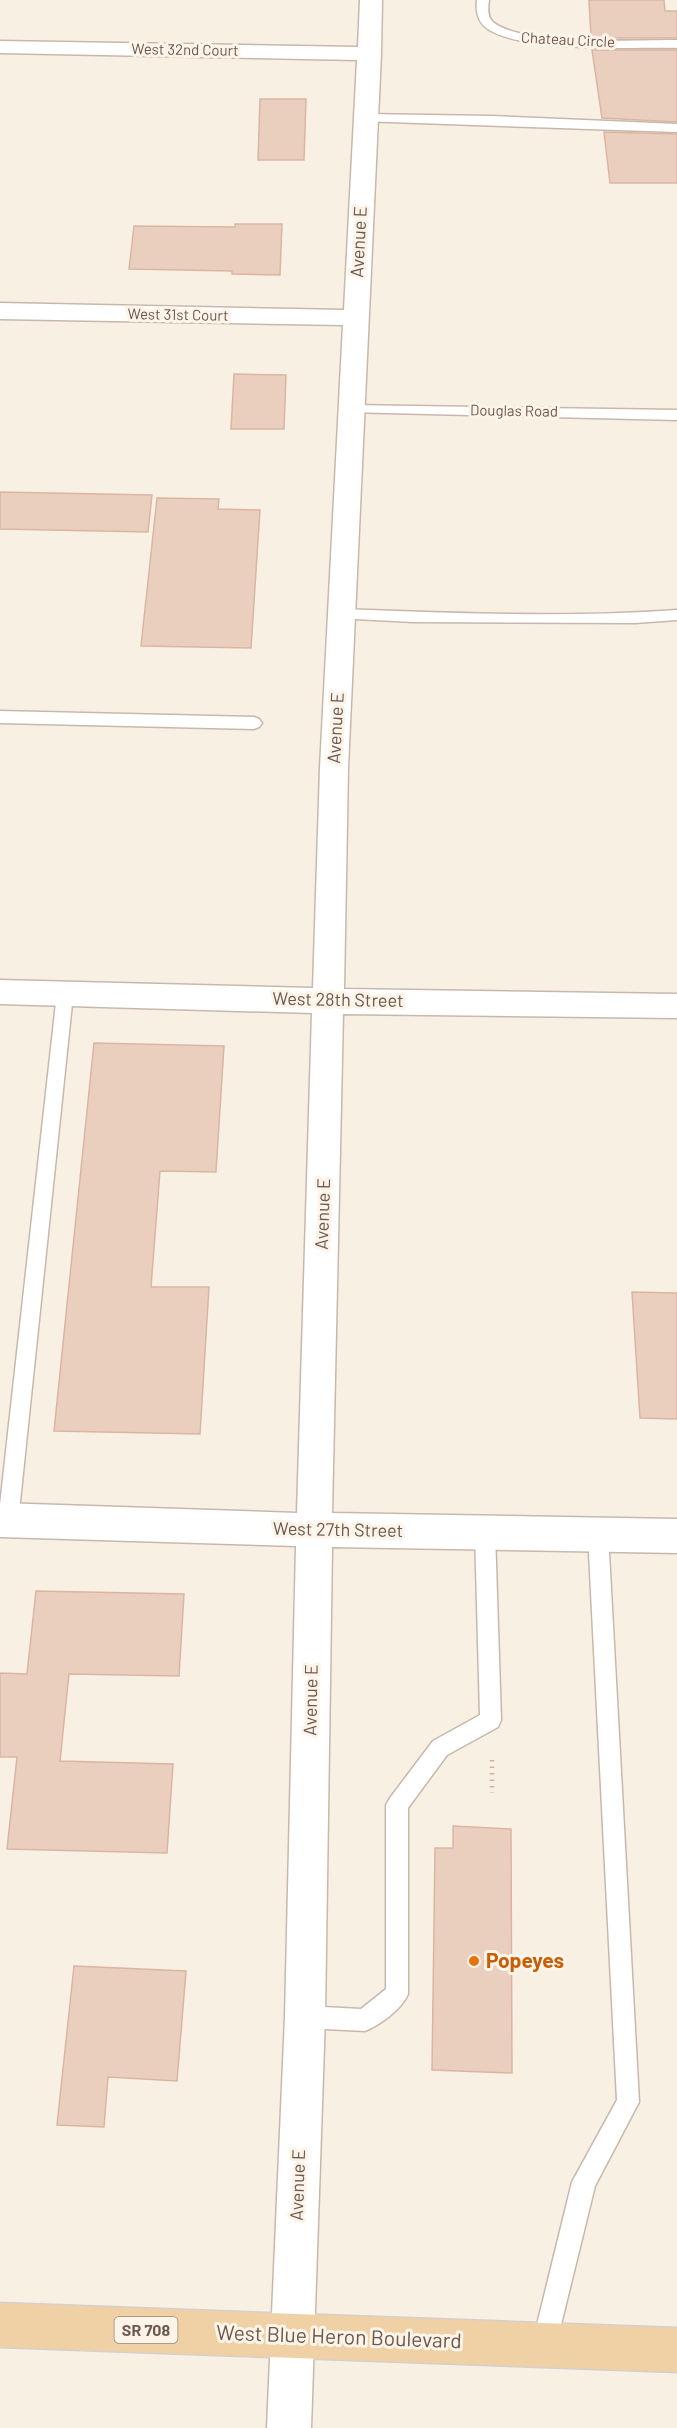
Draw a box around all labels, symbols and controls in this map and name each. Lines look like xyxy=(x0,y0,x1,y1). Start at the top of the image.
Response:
street label: Chateau Circle xyxy=(521,28,616,50)
street label: West 32nd Court xyxy=(131,39,239,59)
street label: Avenue E xyxy=(345,206,371,278)
street label: West 31st Court xyxy=(127,304,229,324)
street label: Douglas Road xyxy=(470,400,558,420)
street label: Avenue E xyxy=(322,692,348,764)
street label: West 28th Street xyxy=(272,987,404,1011)
street label: Avenue E xyxy=(310,1178,334,1250)
street label: West 27th Street xyxy=(273,1517,403,1541)
street label: Avenue E xyxy=(298,1664,322,1736)
place label: Popeyes xyxy=(486,1947,564,1972)
marker: Popeyes xyxy=(467,1954,481,1968)
street label: Avenue E xyxy=(285,2149,309,2221)
road number: SR 708 xyxy=(114,2317,178,2343)
street label: West Blue Heron Boulevard xyxy=(216,2319,462,2352)

